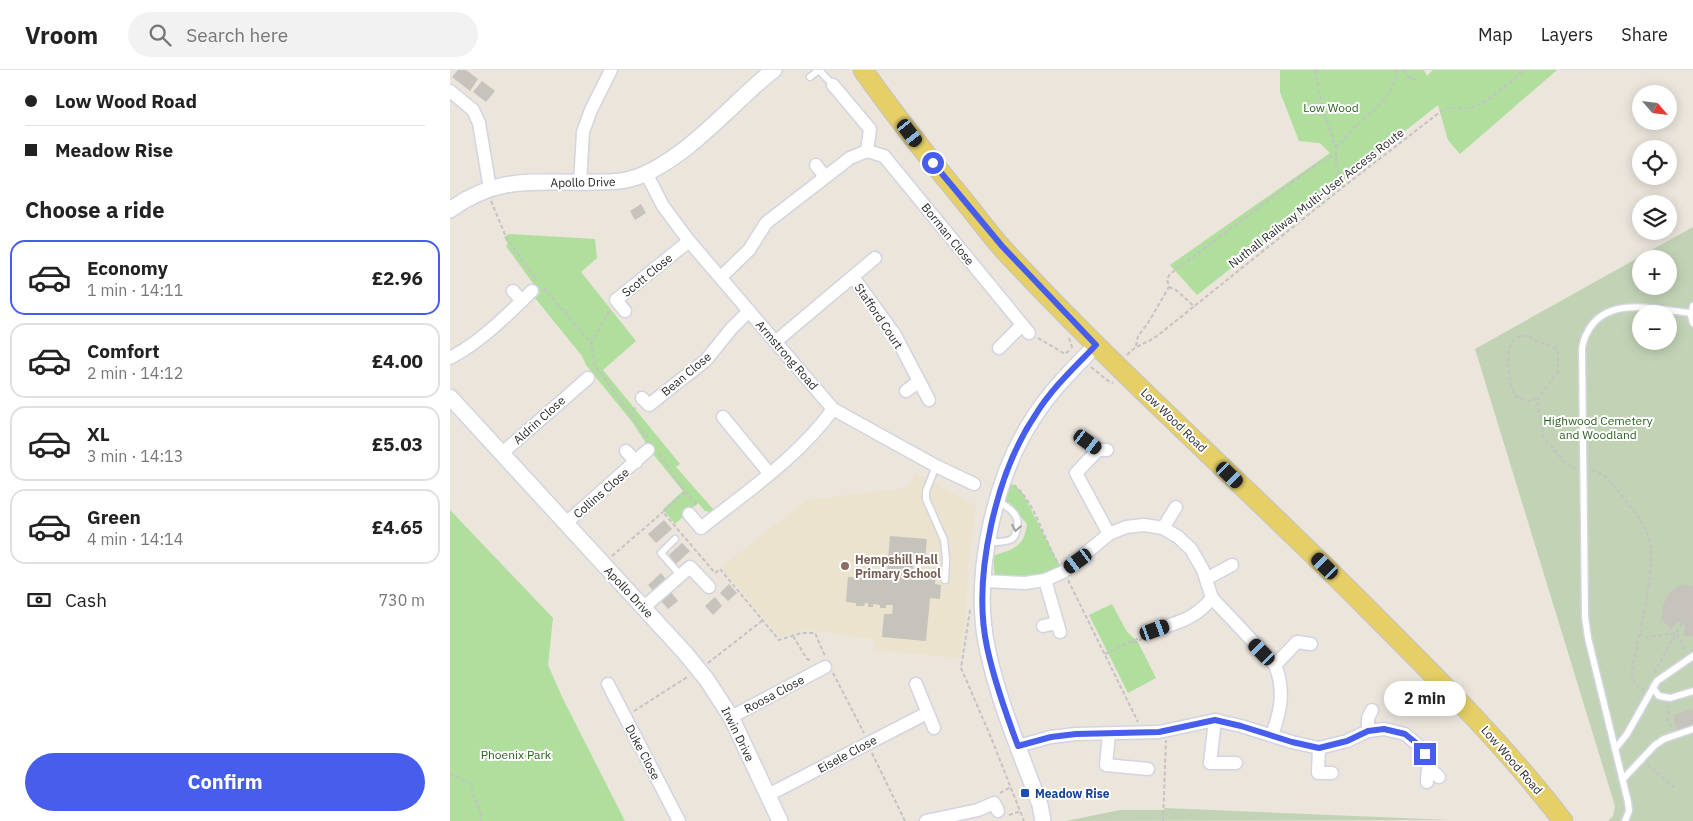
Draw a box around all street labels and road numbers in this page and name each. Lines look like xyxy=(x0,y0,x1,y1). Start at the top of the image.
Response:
street label: Nuthall Railway Multi-User Access Route xyxy=(1225,125,1407,271)
street label: Apollo Drive xyxy=(550,174,616,190)
street label: Borman Close xyxy=(918,200,978,268)
street label: Scott Close xyxy=(619,250,676,300)
street label: Stafford Court xyxy=(852,280,906,352)
street label: Armstrong Road xyxy=(753,317,821,393)
street label: Bean Close xyxy=(658,349,714,399)
street label: Low Wood Road xyxy=(1138,385,1210,455)
street label: Aldrin Close xyxy=(510,392,568,447)
street label: Collins Close xyxy=(570,464,632,521)
street label: Apollo Drive xyxy=(601,563,657,621)
street label: Roosa Close xyxy=(741,672,807,716)
street label: Irwin Drive xyxy=(718,704,758,764)
street label: Duke Close xyxy=(622,722,664,782)
street label: Low Wood Road xyxy=(1478,723,1546,797)
street label: Eisele Close xyxy=(815,732,880,776)

